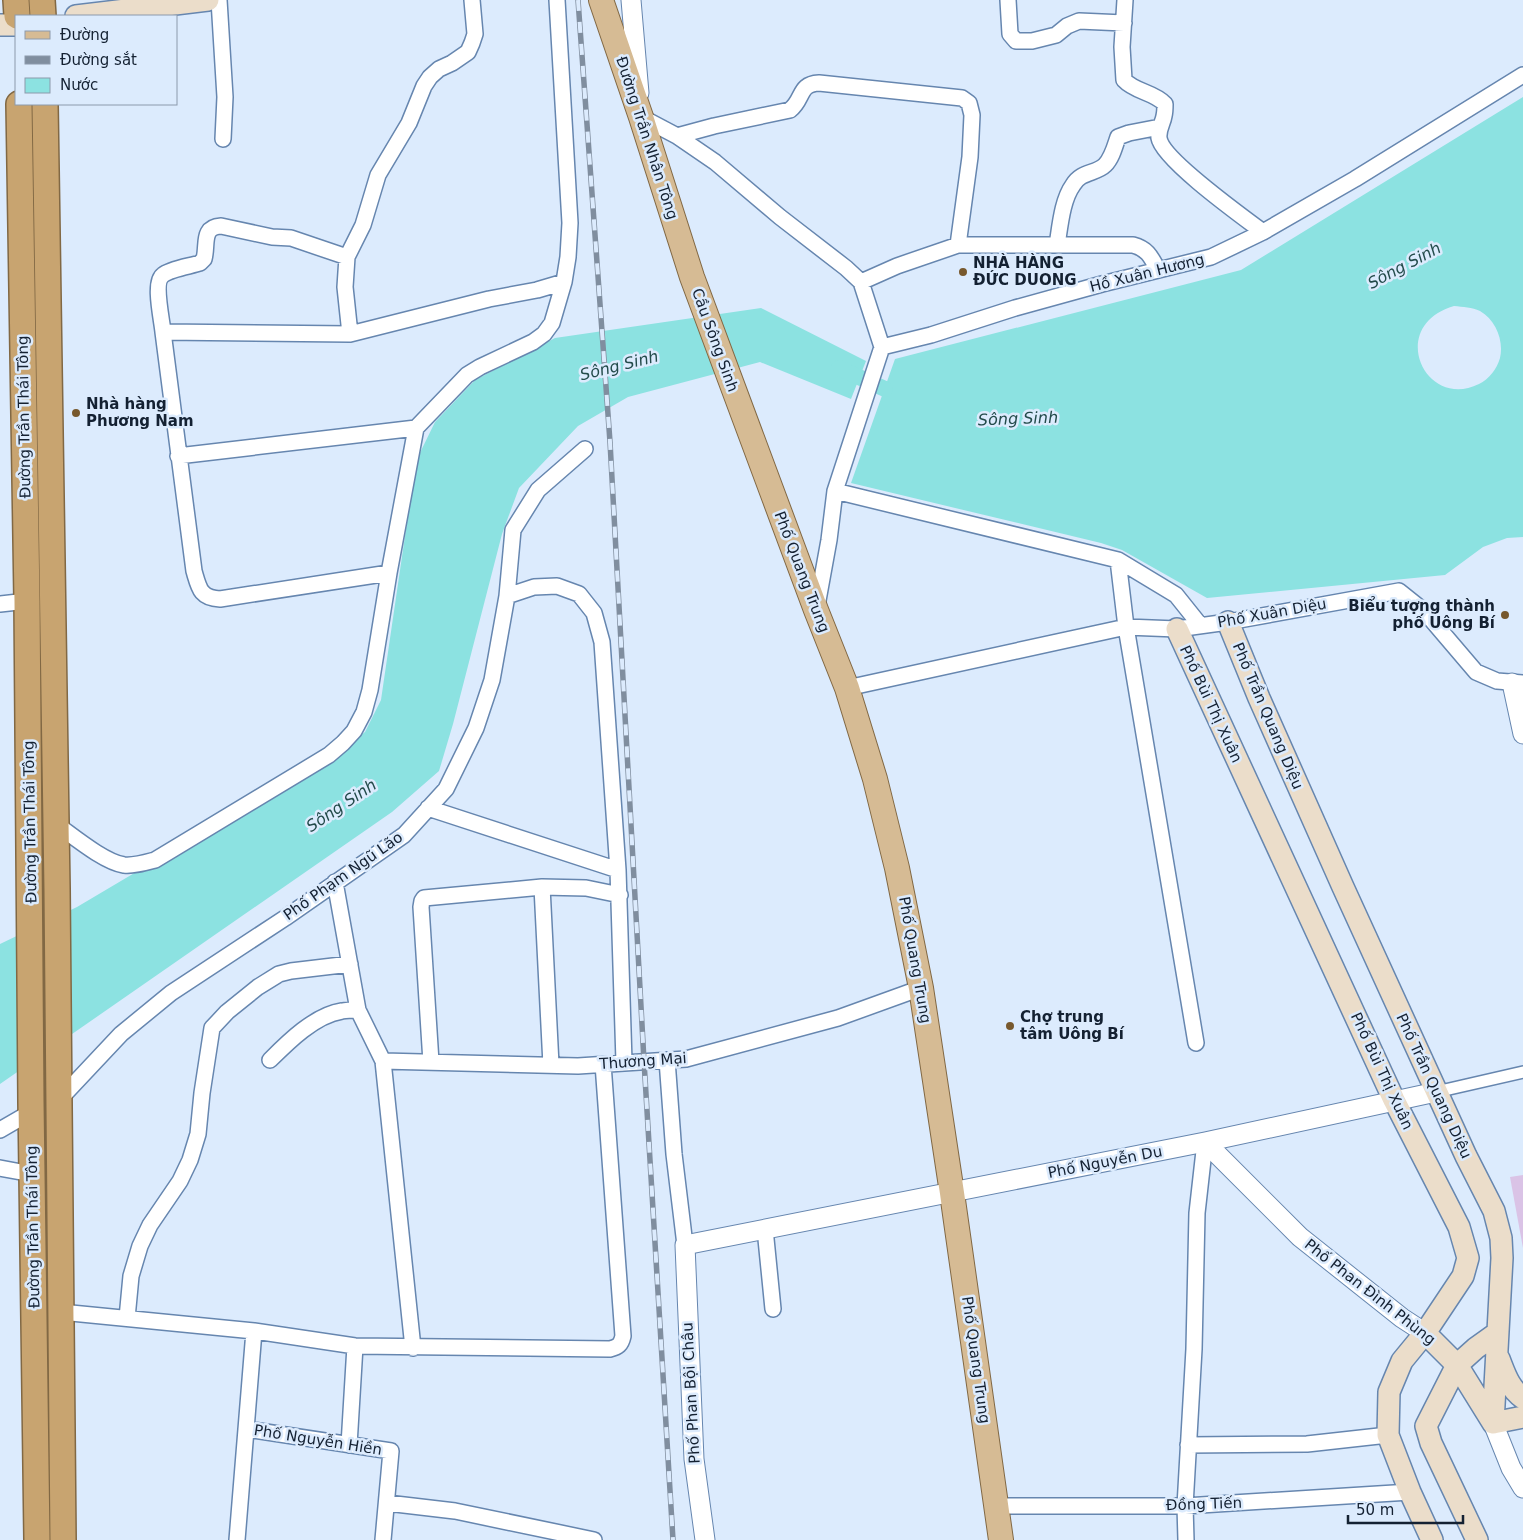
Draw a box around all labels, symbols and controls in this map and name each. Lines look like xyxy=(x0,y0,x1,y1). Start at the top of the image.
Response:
legend xyxy=(15,15,178,105)
text: Đường xyxy=(60,26,109,44)
text: Đường sắt xyxy=(60,51,137,69)
street label: Đường Trần Nhân Tông xyxy=(612,54,682,222)
text: Nước xyxy=(60,76,98,94)
water label: Sông Sinh xyxy=(1364,238,1444,293)
street label: Hồ Xuân Hương xyxy=(1088,250,1206,296)
place label: NHÀ HÀNG ĐỨC DUONG xyxy=(973,253,1077,289)
marker: NHÀ HÀNG ĐỨC DUONG xyxy=(957,266,969,278)
street label: Cầu Sông Sinh xyxy=(688,286,742,394)
street label: Đường Trần Thái Tông xyxy=(14,335,34,499)
water label: Sông Sinh xyxy=(578,347,660,384)
place label: Nhà hàng Phương Nam xyxy=(86,395,194,430)
marker: Nhà hàng Phương Nam xyxy=(70,407,82,419)
water label: Sông Sinh xyxy=(978,408,1058,429)
street label: Phố Quang Trung xyxy=(771,509,833,635)
street label: Phố Xuân Diệu xyxy=(1216,595,1328,631)
place label: Biểu tượng thành phố Uông Bí xyxy=(1348,596,1496,632)
marker: Biểu tượng thành phố Uông Bí xyxy=(1499,609,1511,621)
street label: Phố Trần Quang Diệu xyxy=(1229,640,1307,792)
street label: Phố Bùi Thị Xuân xyxy=(1176,642,1246,766)
street label: Đường Trần Thái Tông xyxy=(20,740,40,904)
water label: Sông Sinh xyxy=(303,775,380,836)
street label: Phố Phạm Ngũ Lão xyxy=(280,828,406,924)
street label: Phố Quang Trung xyxy=(895,895,935,1025)
place label: Chợ trung tâm Uông Bí xyxy=(1020,1008,1125,1043)
street label: Phố Bùi Thị Xuân xyxy=(1347,1009,1417,1133)
street label: Phố Trần Quang Diệu xyxy=(1392,1011,1476,1161)
marker: Chợ trung tâm Uông Bí xyxy=(1004,1020,1016,1032)
street label: Thương Mại xyxy=(598,1049,687,1073)
street label: Phố Nguyễn Du xyxy=(1046,1142,1164,1182)
street label: Đường Trần Thái Tông xyxy=(23,1145,43,1309)
street label: Phố Phan Đình Phùng xyxy=(1301,1235,1439,1349)
street label: Phố Quang Trung xyxy=(958,1295,994,1425)
street label: Phố Phan Bội Châu xyxy=(678,1322,704,1464)
street label: Phố Nguyễn Hiền xyxy=(253,1421,383,1459)
scale bar xyxy=(1348,1492,1463,1524)
street label: Đồng Tiến xyxy=(1166,1494,1242,1514)
text: 50 m xyxy=(1356,1501,1394,1519)

